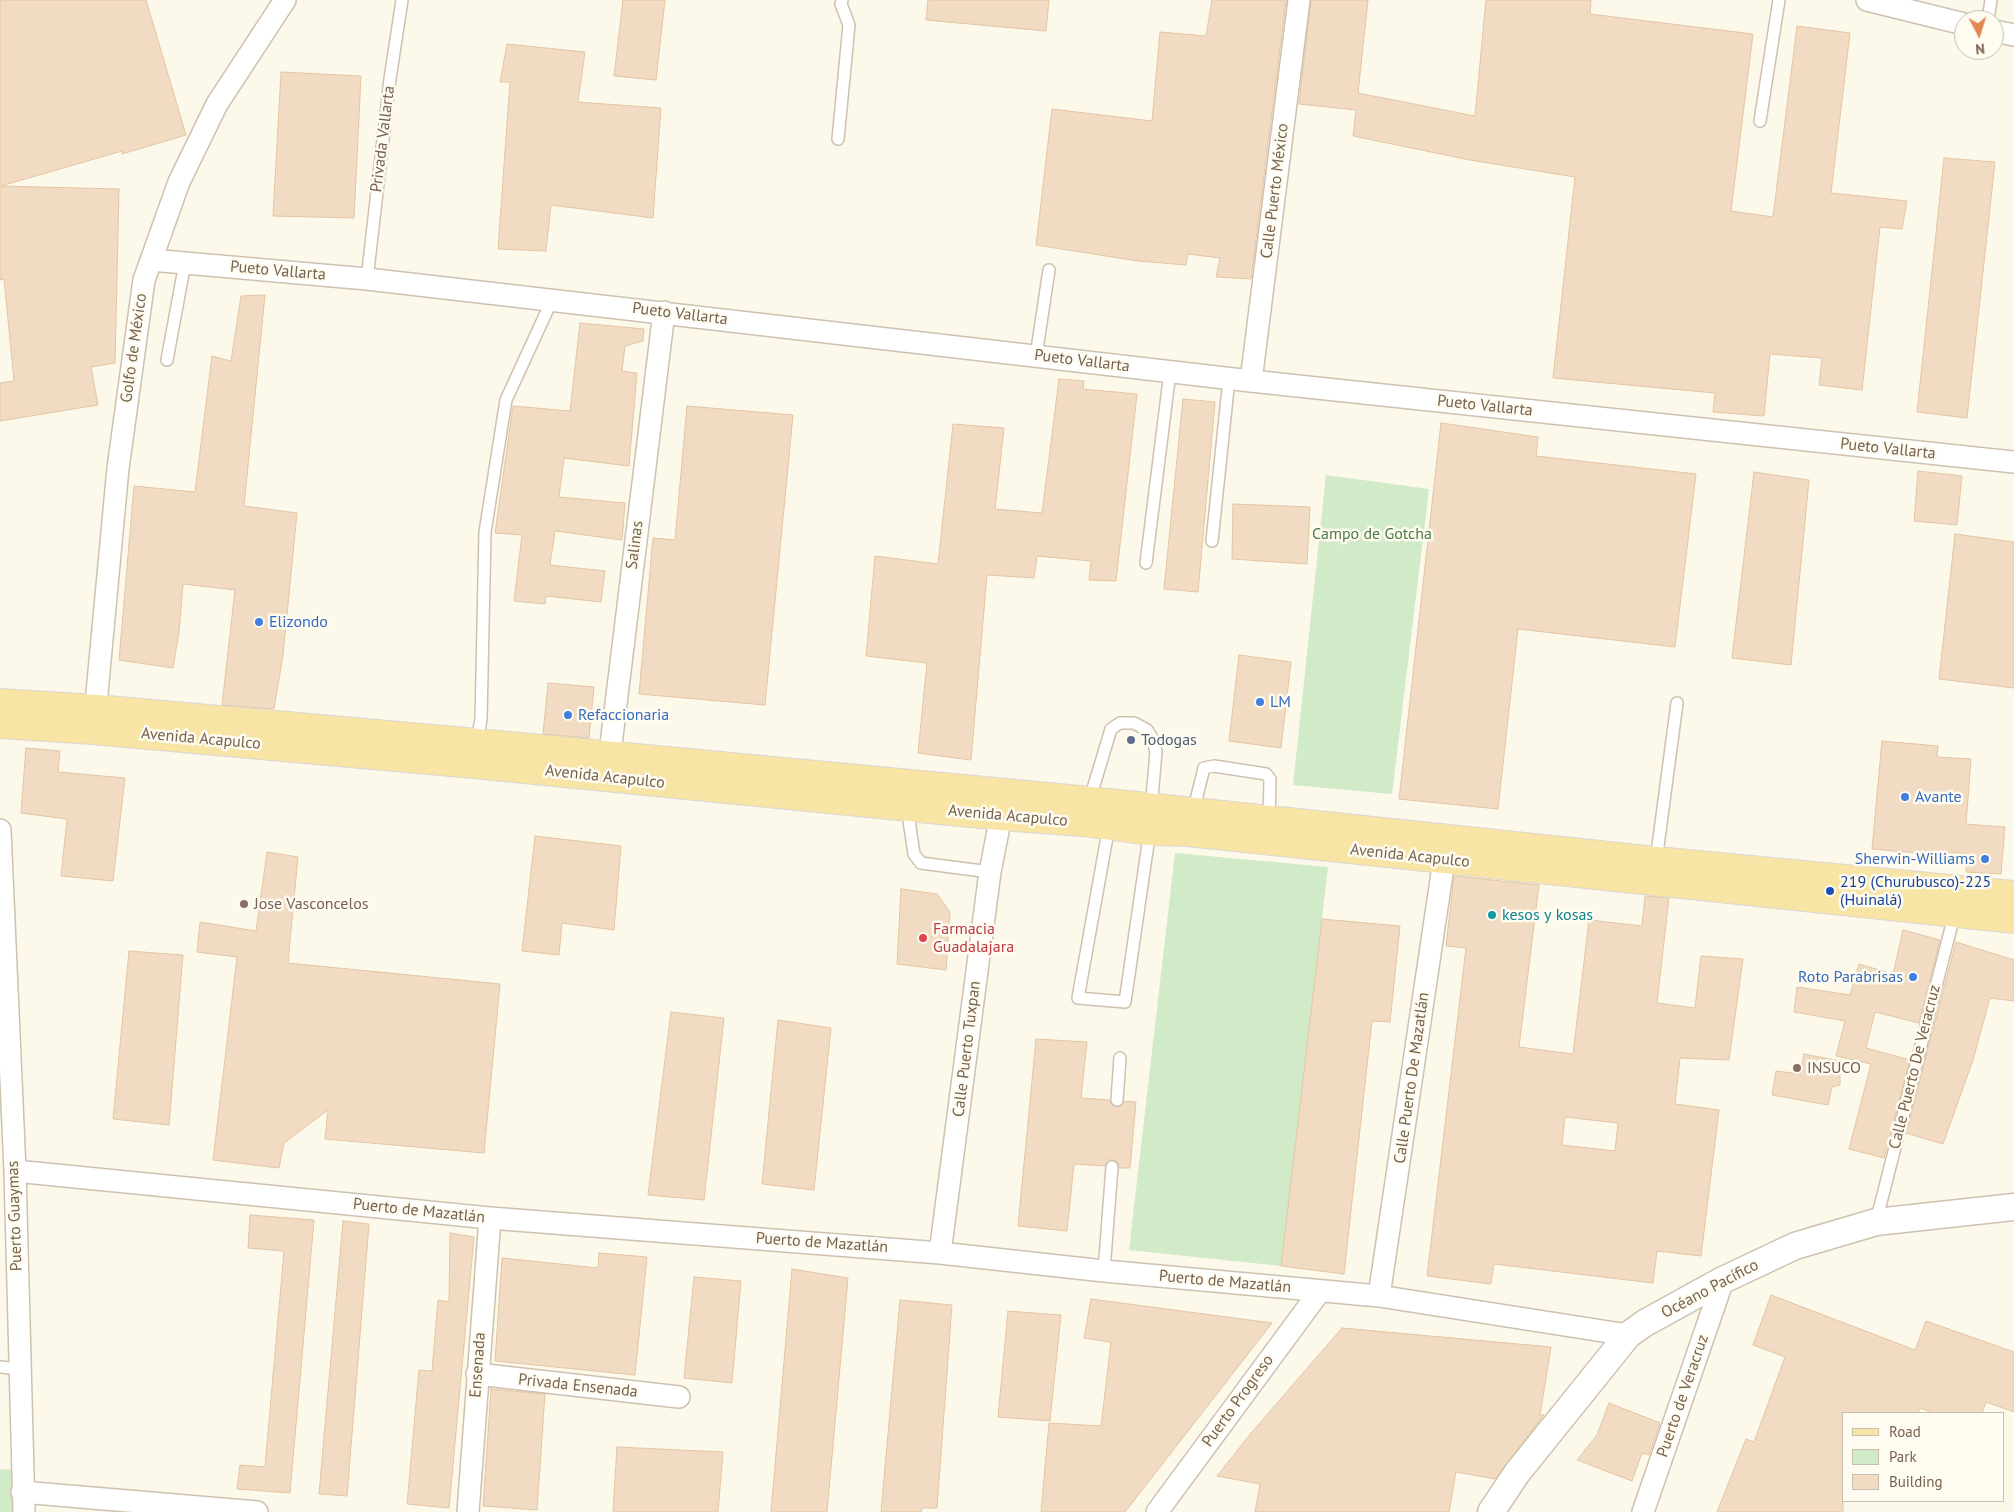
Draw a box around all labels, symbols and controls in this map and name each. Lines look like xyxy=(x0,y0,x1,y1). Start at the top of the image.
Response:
north arrow xyxy=(1954,10,2004,60)
text: N xyxy=(1975,40,1986,58)
street label: Privada Vallarta xyxy=(367,85,399,193)
street label: Calle Puerto México xyxy=(1257,122,1293,260)
street label: Pueto Vallarta xyxy=(229,257,327,285)
street label: Golfo de México xyxy=(117,292,151,404)
street label: Pueto Vallarta xyxy=(631,299,729,329)
street label: Pueto Vallarta xyxy=(1033,346,1131,376)
street label: Pueto Vallarta xyxy=(1436,391,1534,421)
street label: Pueto Vallarta xyxy=(1839,434,1937,464)
street label: Salinas xyxy=(622,520,648,570)
park label: Campo de Gotcha xyxy=(1312,524,1432,544)
place label: Elizondo xyxy=(269,612,328,632)
marker: Elizondo xyxy=(253,616,265,628)
place label: LM xyxy=(1270,692,1291,712)
marker: LM xyxy=(1254,696,1266,708)
place label: Refaccionaria xyxy=(578,705,669,725)
marker: Refaccionaria xyxy=(562,709,574,721)
street label: Avenida Acapulco xyxy=(140,724,262,754)
place label: Todogas xyxy=(1141,730,1197,750)
marker: Todogas xyxy=(1125,734,1137,746)
street label: Avenida Acapulco xyxy=(544,761,666,793)
place label: Avante xyxy=(1915,787,1962,807)
marker: Avante xyxy=(1899,791,1911,803)
street label: Avenida Acapulco xyxy=(947,801,1069,831)
street label: Avenida Acapulco xyxy=(1349,840,1471,872)
place label: Sherwin-Williams xyxy=(1855,849,1975,869)
marker: Sherwin-Williams xyxy=(1979,853,1991,865)
place label: 219 (Churubusco)-225 (Huinalá) xyxy=(1840,872,1991,910)
marker: 219 (Churubusco)-225 (Huinalá) xyxy=(1824,885,1836,897)
place label: Jose Vasconcelos xyxy=(254,894,368,914)
marker: Jose Vasconcelos xyxy=(238,898,250,910)
place label: kesos y kosas xyxy=(1502,905,1593,925)
marker: kesos y kosas xyxy=(1486,909,1498,921)
place label: Farmacia Guadalajara xyxy=(933,919,1014,957)
marker: Farmacia Guadalajara xyxy=(917,932,929,944)
place label: Roto Parabrisas xyxy=(1798,967,1903,987)
marker: Roto Parabrisas xyxy=(1907,971,1919,983)
street label: Calle Puerto Tuxpan xyxy=(949,980,985,1118)
street label: Calle Puerto De Veracruz xyxy=(1885,983,1945,1151)
street label: Calle Puerto De Mazatlán xyxy=(1390,991,1434,1165)
place label: INSUCO xyxy=(1807,1058,1861,1078)
marker: INSUCO xyxy=(1791,1062,1803,1074)
street label: Puerto Guaymas xyxy=(3,1160,27,1272)
street label: Puerto de Mazatlán xyxy=(352,1195,486,1227)
street label: Puerto de Mazatlán xyxy=(755,1229,889,1257)
street label: Océano Pacífico xyxy=(1658,1255,1762,1323)
street label: Puerto de Mazatlán xyxy=(1158,1267,1292,1297)
street label: Ensenada xyxy=(466,1332,490,1398)
street label: Puerto de Veracruz xyxy=(1653,1332,1713,1460)
street label: Puerto Progreso xyxy=(1198,1351,1278,1451)
street label: Privada Ensenada xyxy=(517,1370,639,1402)
legend xyxy=(1842,1412,2004,1502)
text: Road xyxy=(1889,1422,1921,1441)
text: Park xyxy=(1889,1447,1917,1466)
text: Building xyxy=(1889,1472,1943,1491)

